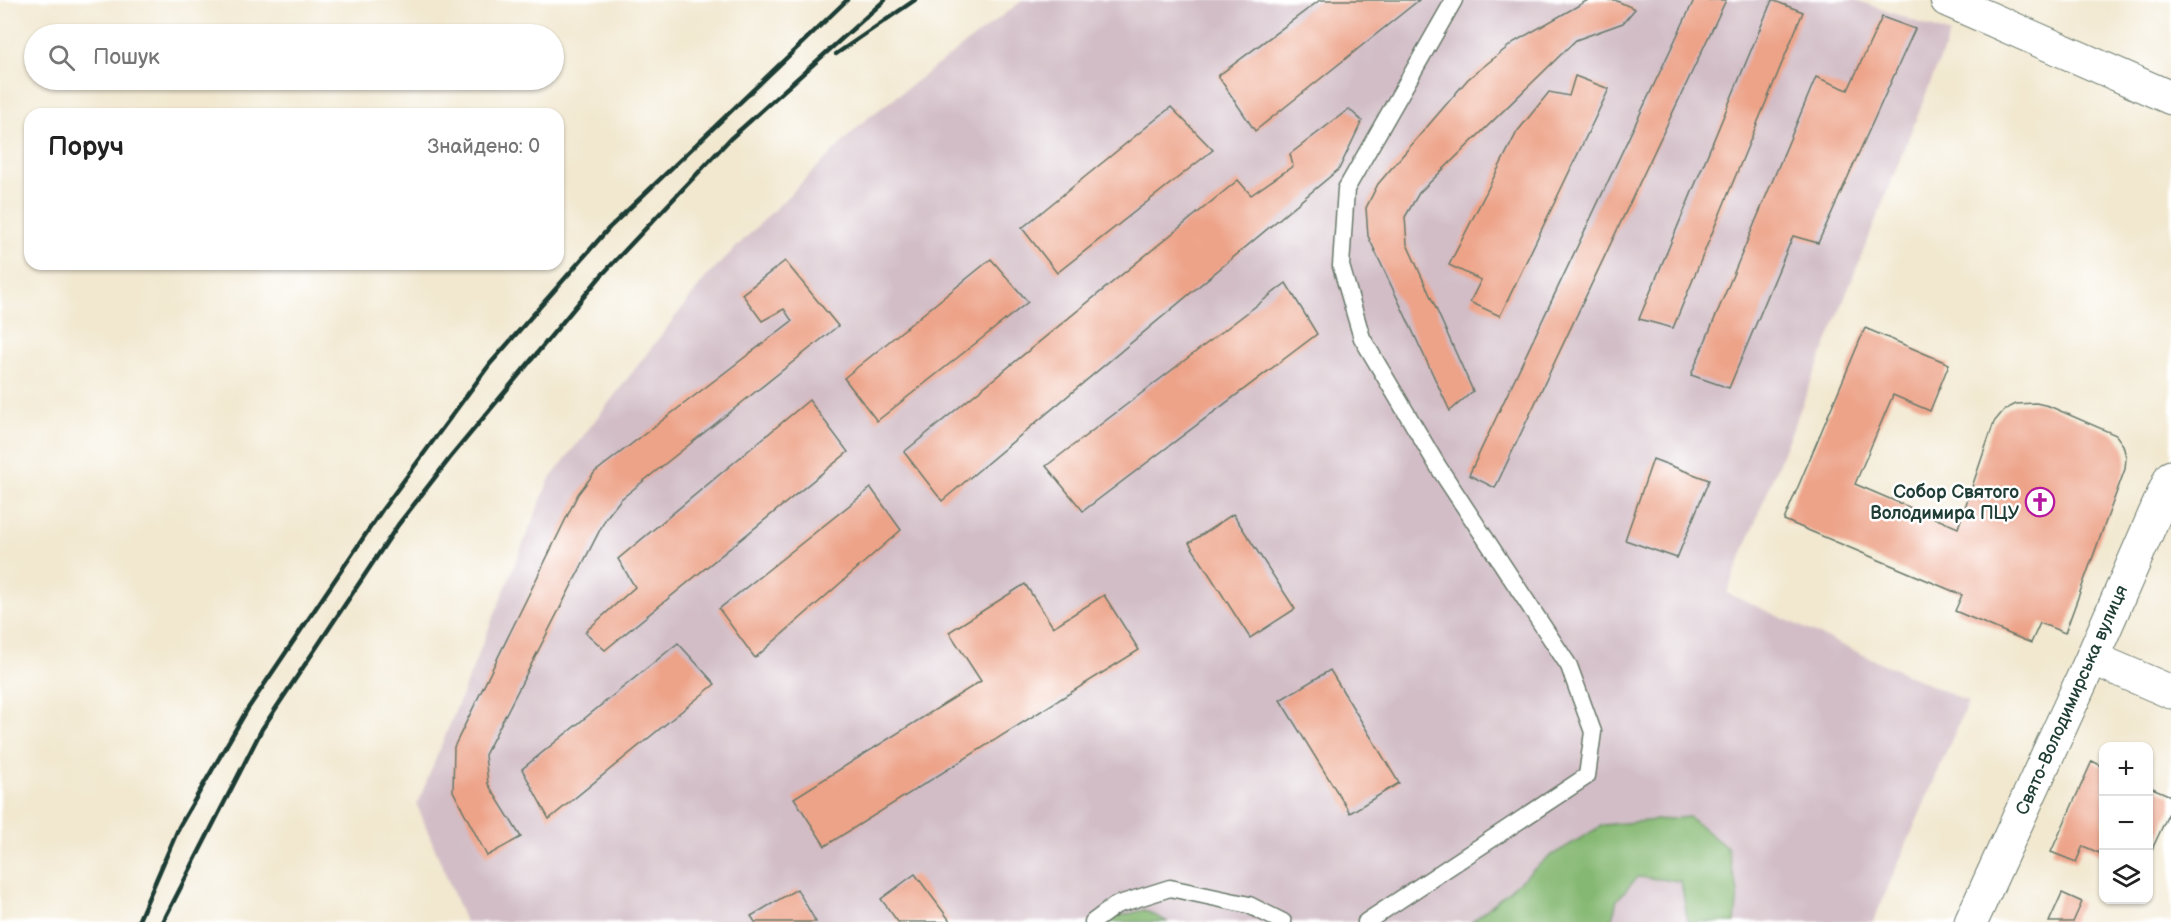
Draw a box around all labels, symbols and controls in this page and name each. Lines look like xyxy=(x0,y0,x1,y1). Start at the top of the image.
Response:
search box xyxy=(24,24,564,90)
icon: search xyxy=(45,41,78,74)
text: Пошук xyxy=(93,44,160,71)
text: Поруч xyxy=(48,132,124,163)
text: Знайдено: 0 xyxy=(427,135,540,159)
place label: Собор Святого Володимира ПЦУ xyxy=(1870,482,2020,524)
church icon: Собор Святого Володимира ПЦУ xyxy=(2024,486,2056,518)
street label: Свято-Володимирська вулиця xyxy=(2012,582,2132,818)
map controls xyxy=(2099,742,2153,904)
button: + xyxy=(2099,742,2153,796)
button: − xyxy=(2099,796,2153,850)
button: layers xyxy=(2099,850,2153,904)

